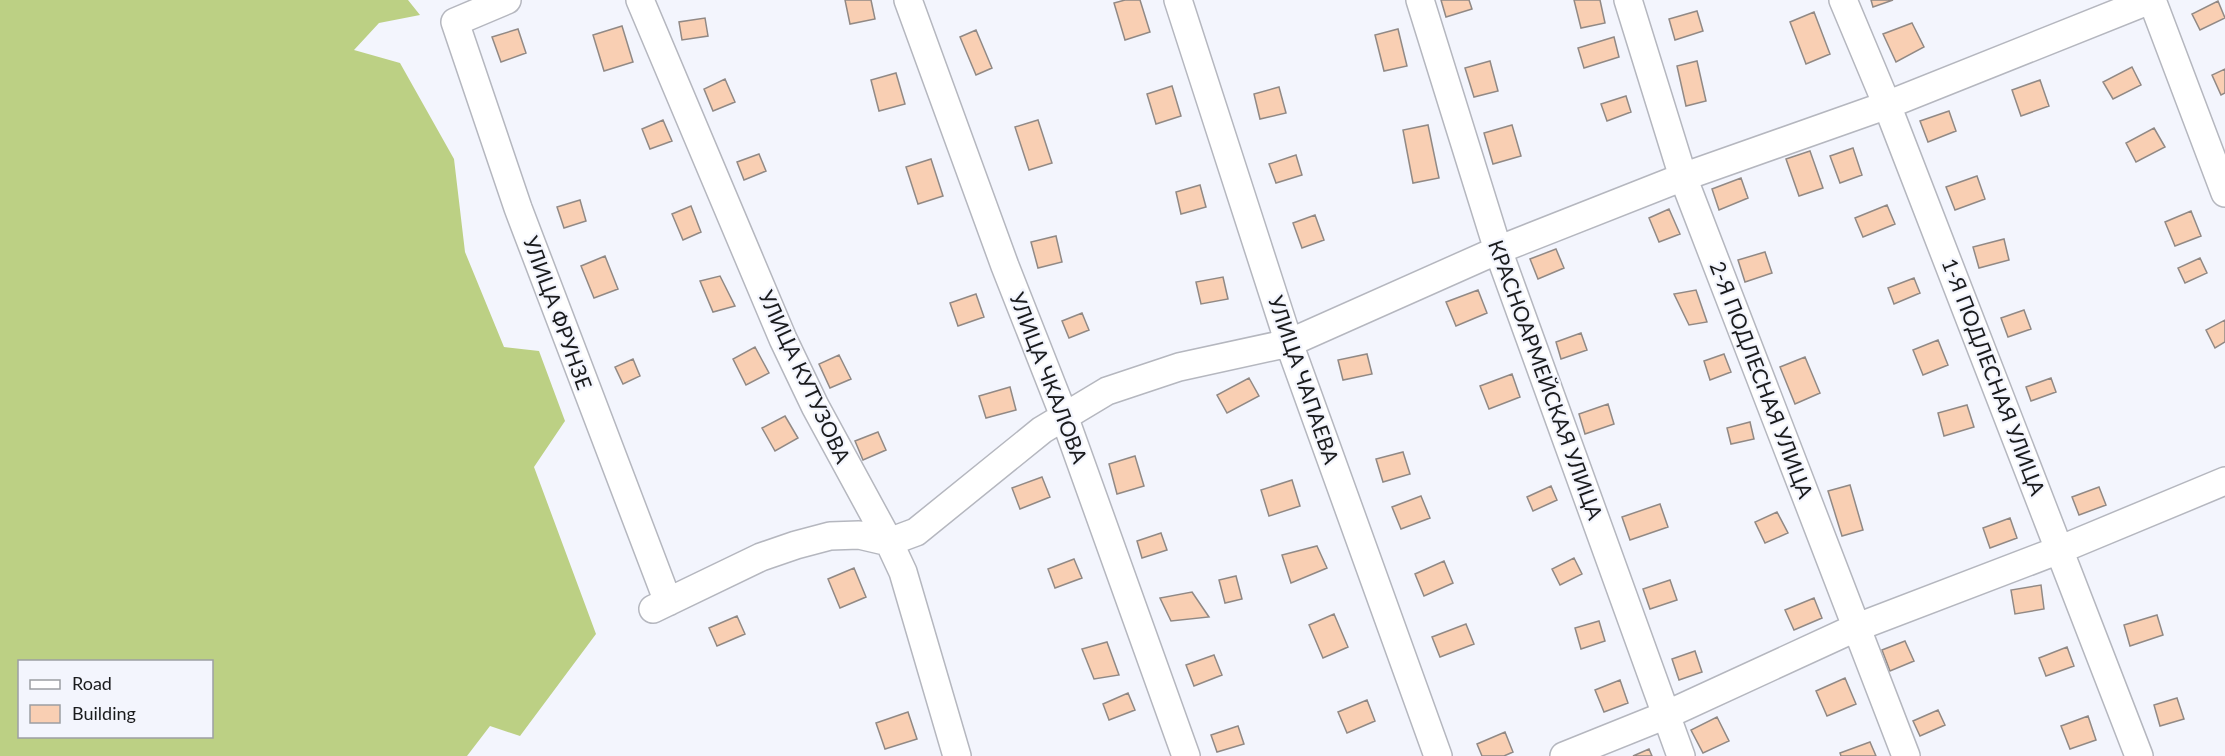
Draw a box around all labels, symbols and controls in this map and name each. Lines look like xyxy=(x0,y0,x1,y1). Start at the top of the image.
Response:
street label: УЛИЦА ФРУНЗЕ xyxy=(519,232,598,393)
street label: КРАСНОАРМЕЙСКАЯ УЛИЦА xyxy=(1484,236,1609,524)
street label: 1-Я ПОДЛЕСНАЯ УЛИЦА xyxy=(1938,254,2051,499)
street label: 2-Я ПОДЛЕСНАЯ УЛИЦА xyxy=(1706,257,1819,502)
street label: УЛИЦА КУТУЗОВА xyxy=(754,286,857,468)
street label: УЛИЦА ЧКАЛОВА xyxy=(1005,288,1094,467)
street label: УЛИЦА ЧАПАЕВА xyxy=(1264,292,1345,468)
legend xyxy=(18,660,213,738)
text: Road xyxy=(72,672,112,694)
text: Building xyxy=(72,702,136,724)

